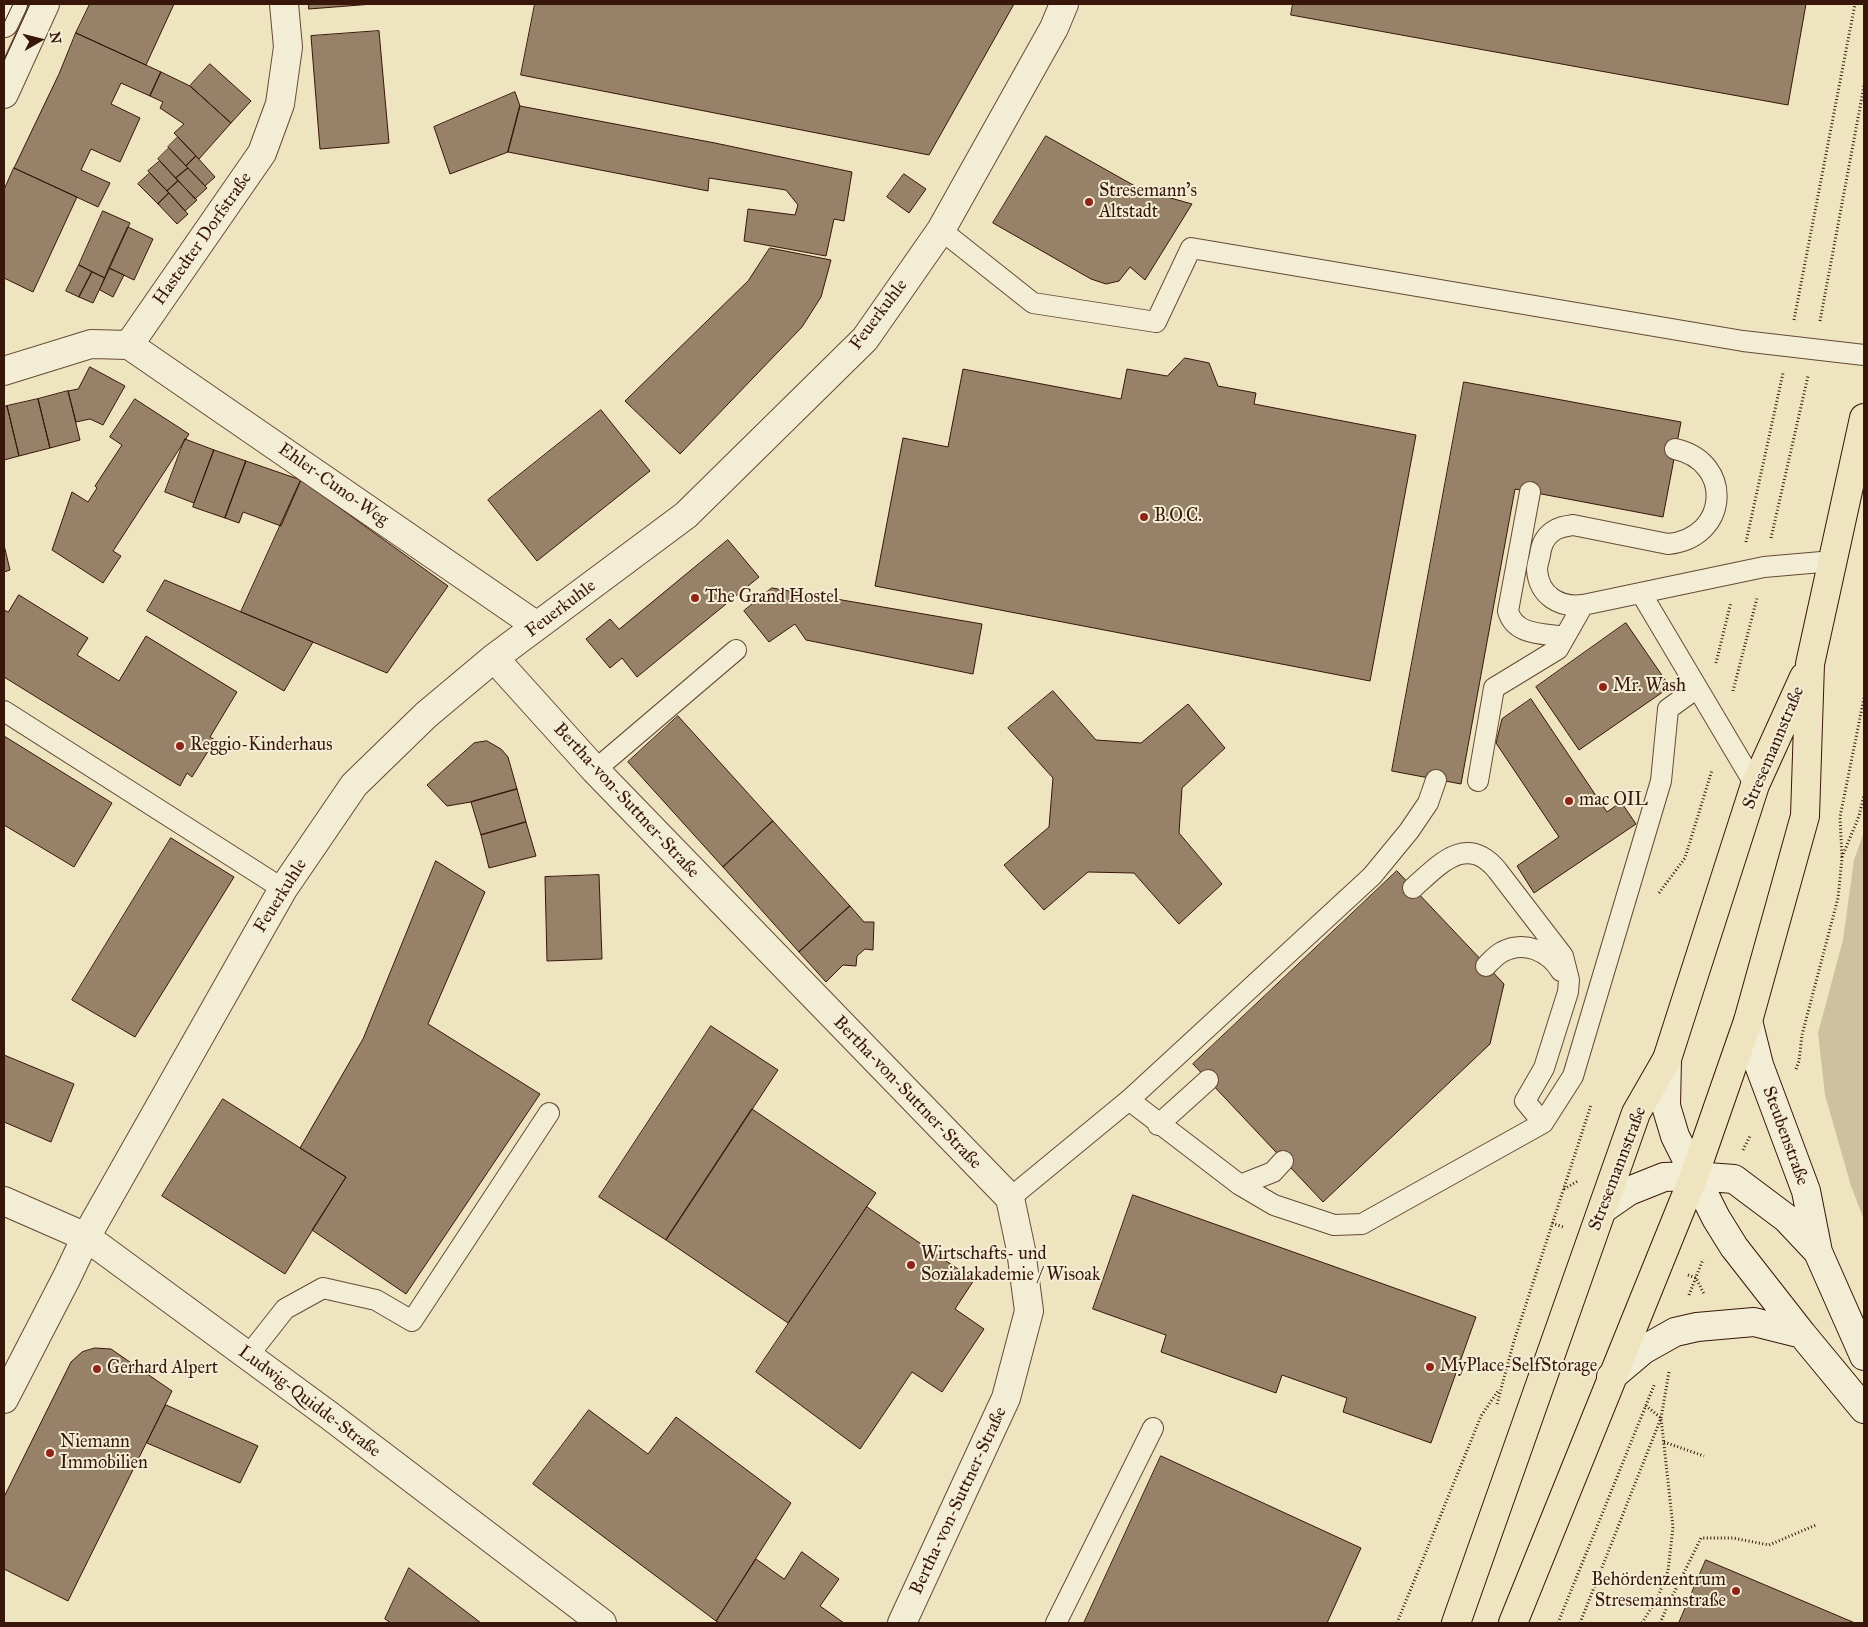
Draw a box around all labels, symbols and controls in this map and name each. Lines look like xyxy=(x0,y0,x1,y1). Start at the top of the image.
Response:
north arrow xyxy=(15,15,65,65)
text: N xyxy=(46,31,65,45)
street label: Hastedter Dorfstraße xyxy=(149,168,257,310)
place label: Stresemann's Altstadt xyxy=(1099,181,1197,223)
marker: Stresemann's Altstadt xyxy=(1083,196,1095,208)
street label: Feuerkuhle xyxy=(845,275,913,355)
street label: Ehler-Cuno-Weg xyxy=(274,439,392,531)
place label: B.O.C. xyxy=(1154,506,1202,528)
marker: B.O.C. xyxy=(1138,511,1150,523)
street label: Feuerkuhle xyxy=(521,575,601,643)
place label: The Grand Hostel xyxy=(705,587,839,609)
marker: The Grand Hostel xyxy=(689,592,701,604)
place label: Mr. Wash xyxy=(1613,676,1686,698)
marker: Mr. Wash xyxy=(1597,681,1609,693)
street label: Stresemannstraße xyxy=(1738,683,1810,813)
street label: Bertha-von-Suttner-Straße xyxy=(548,719,704,883)
place label: Reggio-Kinderhaus xyxy=(190,735,333,757)
marker: Reggio-Kinderhaus xyxy=(174,740,186,752)
place label: mac OIL xyxy=(1579,790,1648,812)
marker: mac OIL xyxy=(1563,795,1575,807)
street label: Feuerkuhle xyxy=(250,855,312,937)
street label: Bertha-von-Suttner-Straße xyxy=(828,1012,986,1174)
street label: Steubenstraße xyxy=(1757,1083,1813,1189)
street label: Stresemannstraße xyxy=(1584,1104,1652,1234)
place label: Wirtschafts- und Sozialakademie / Wisoak xyxy=(921,1244,1100,1286)
marker: Wirtschafts- und Sozialakademie / Wisoak xyxy=(905,1259,917,1271)
street label: Ludwig-Quidde-Straße xyxy=(234,1341,384,1463)
place label: MyPlace-SelfStorage xyxy=(1440,1356,1597,1378)
place label: Gerhard Alpert xyxy=(107,1358,218,1380)
marker: MyPlace-SelfStorage xyxy=(1424,1361,1436,1373)
marker: Gerhard Alpert xyxy=(91,1363,103,1375)
street label: Bertha-von-Suttner-Straße xyxy=(906,1404,1012,1598)
place label: Niemann Immobilien xyxy=(60,1432,148,1475)
marker: Niemann Immobilien xyxy=(44,1447,56,1459)
place label: Behördenzentrum Stresemannstraße xyxy=(1591,1570,1726,1612)
marker: Behördenzentrum Stresemannstraße xyxy=(1730,1585,1742,1597)

